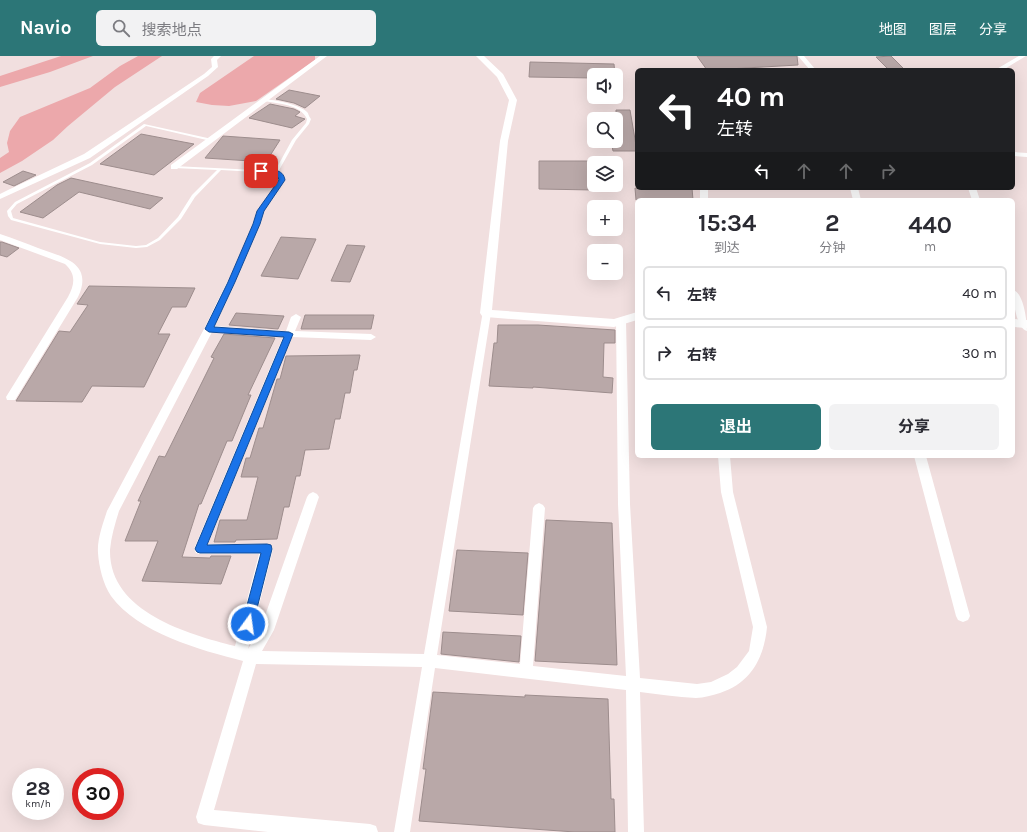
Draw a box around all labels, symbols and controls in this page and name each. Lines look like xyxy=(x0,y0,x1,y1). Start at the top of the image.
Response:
search box xyxy=(96,10,376,46)
text: Navio xyxy=(20,17,72,39)
icon: search xyxy=(110,17,132,39)
text: 搜索地点 xyxy=(142,21,202,39)
text: 地图 xyxy=(879,21,907,38)
text: 图层 xyxy=(929,21,957,38)
text: 分享 xyxy=(979,21,1007,38)
map controls xyxy=(587,68,623,280)
button: sound xyxy=(587,68,623,104)
text: 40 m xyxy=(717,80,785,113)
icon: left xyxy=(651,84,703,136)
button: search xyxy=(587,112,623,148)
text: 左转 xyxy=(717,118,753,140)
pin xyxy=(244,154,278,188)
button: layers xyxy=(587,156,623,192)
icon: arrive xyxy=(250,160,272,182)
icon: left xyxy=(751,160,773,182)
icon: ahead xyxy=(793,160,815,182)
icon: ahead xyxy=(835,160,857,182)
icon: right xyxy=(877,160,899,182)
button: + xyxy=(587,200,623,236)
text: 15:34 xyxy=(698,209,756,237)
text: 2 xyxy=(825,209,839,237)
text: 440 xyxy=(908,211,952,239)
text: m xyxy=(924,239,936,254)
text: 到达 xyxy=(714,240,740,255)
text: 分钟 xyxy=(819,240,845,255)
button: − xyxy=(587,244,623,280)
icon: left xyxy=(653,282,675,304)
text: 40 m xyxy=(962,284,997,302)
text: 左转 xyxy=(687,286,717,304)
icon: right xyxy=(653,342,675,364)
text: 30 m xyxy=(962,344,997,362)
text: 右转 xyxy=(687,346,717,364)
button: 退出 xyxy=(651,404,821,450)
button: 分享 xyxy=(829,404,999,450)
position arrow xyxy=(227,603,269,645)
speed limit sign: 30 xyxy=(72,768,124,820)
text: 28 xyxy=(25,777,51,800)
text: km/h xyxy=(25,798,51,810)

